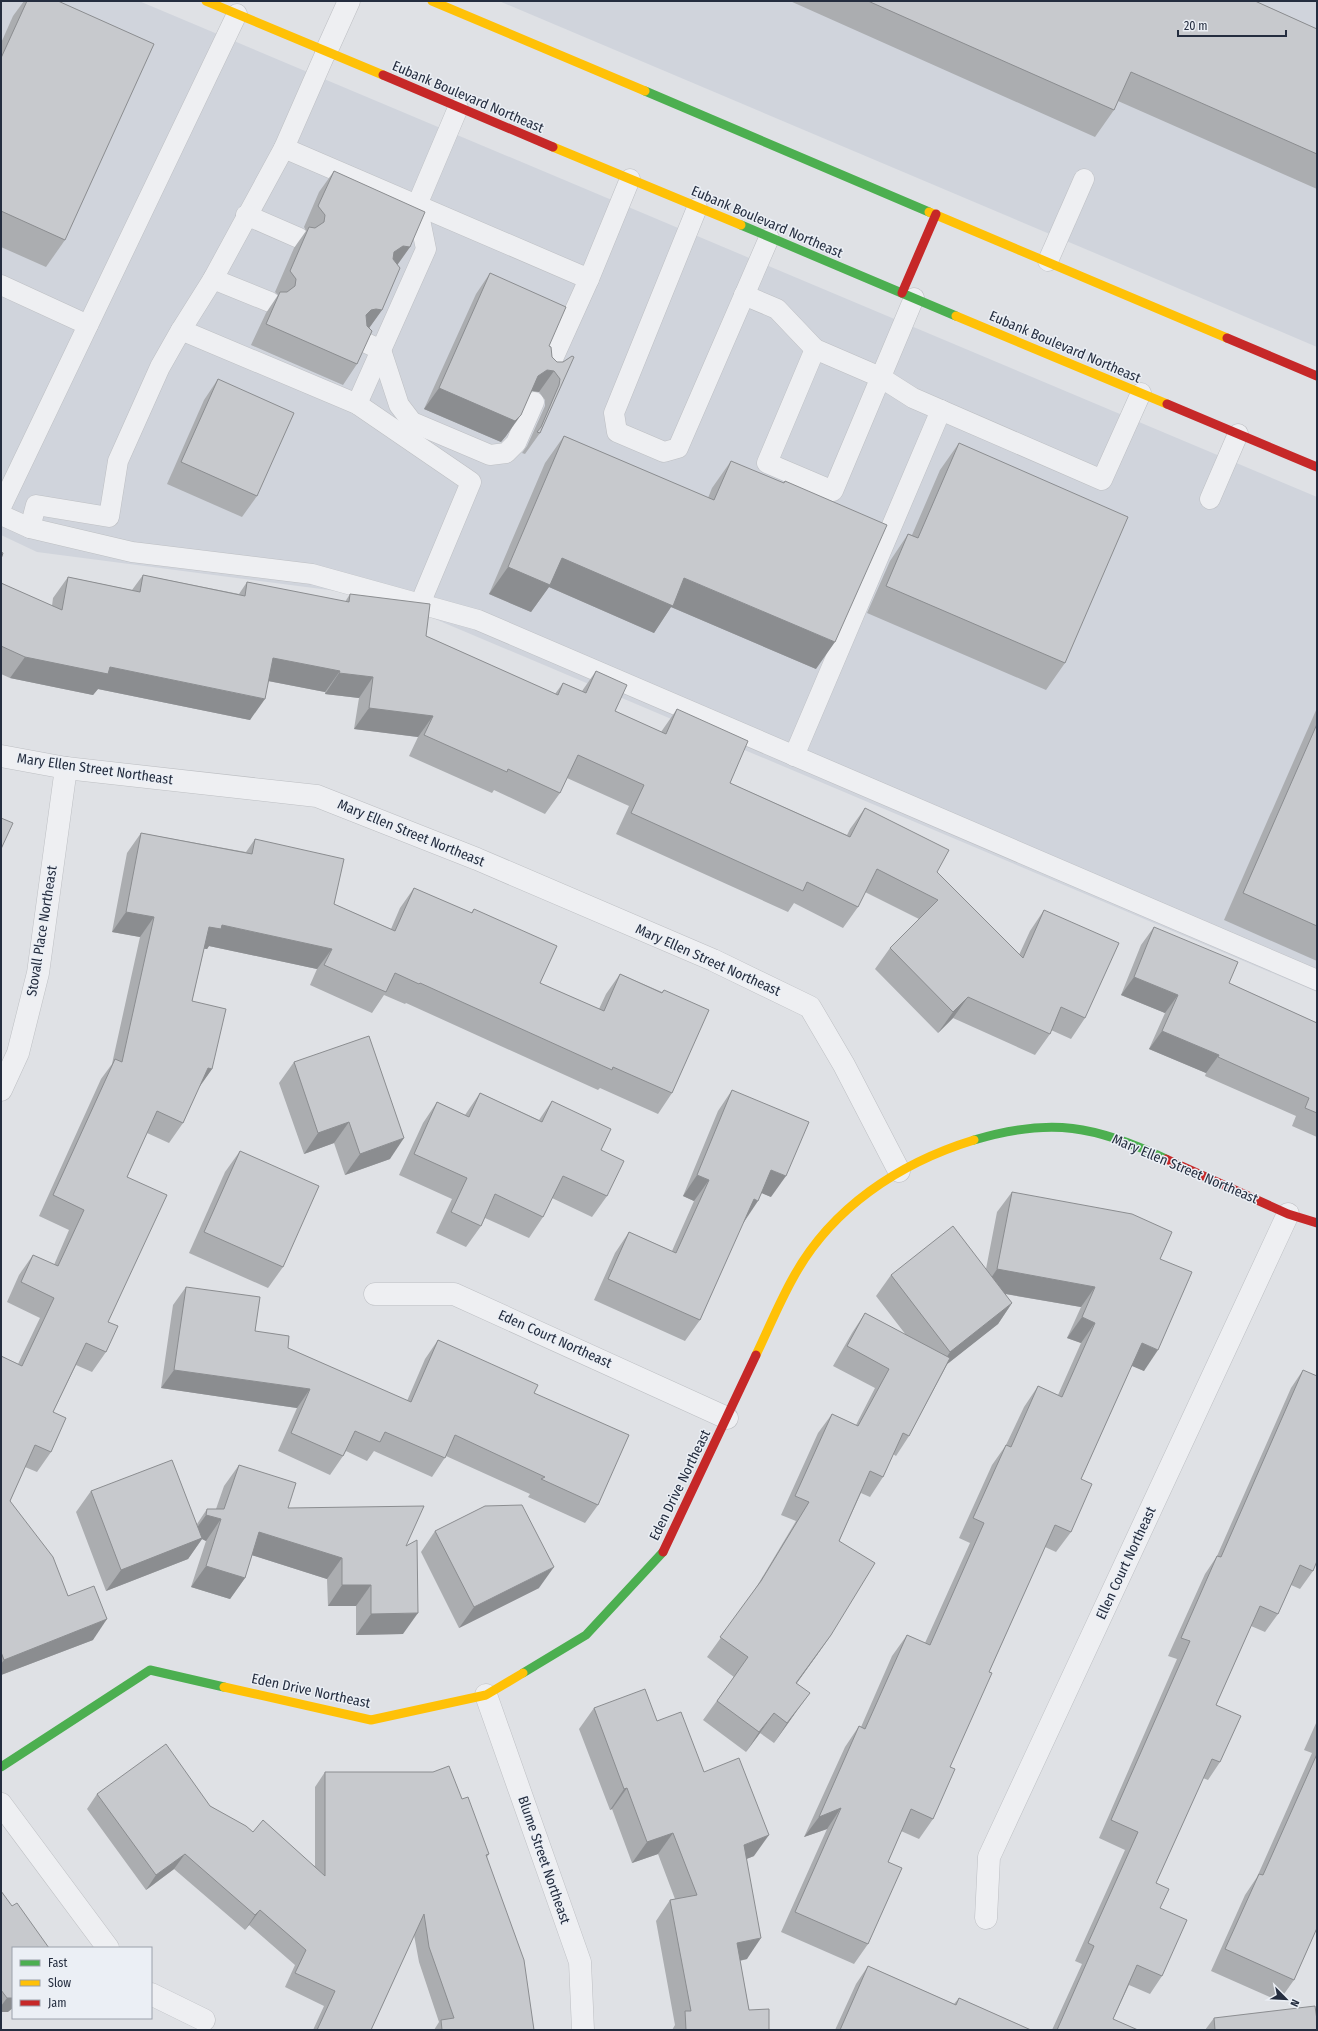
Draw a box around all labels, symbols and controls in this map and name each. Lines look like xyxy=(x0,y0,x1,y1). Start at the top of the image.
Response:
scale bar xyxy=(1178,12,1286,38)
text: 20 m xyxy=(1184,19,1208,33)
street label: Eubank Boulevard Northeast xyxy=(390,57,547,137)
street label: Eubank Boulevard Northeast xyxy=(689,182,846,262)
street label: Eubank Boulevard Northeast xyxy=(987,307,1144,387)
street label: Mary Ellen Street Northeast xyxy=(16,750,174,788)
street label: Mary Ellen Street Northeast xyxy=(335,796,487,870)
street label: Stovall Place Northeast xyxy=(23,864,61,998)
street label: Mary Ellen Street Northeast xyxy=(633,920,784,1000)
street label: Mary Ellen Street Northeast xyxy=(1109,1130,1261,1208)
street label: Eden Court Northeast xyxy=(496,1306,615,1372)
street label: Eden Drive Northeast xyxy=(646,1426,714,1543)
street label: Ellen Court Northeast xyxy=(1092,1504,1160,1622)
street label: Eden Drive Northeast xyxy=(250,1670,372,1712)
street label: Blume Street Northeast xyxy=(514,1794,574,1927)
legend xyxy=(12,1947,152,2019)
text: Fast xyxy=(48,1956,67,1970)
text: Slow xyxy=(48,1976,71,1990)
north arrow xyxy=(1266,1979,1306,2019)
text: Jam xyxy=(48,1996,66,2010)
text: N xyxy=(1287,1997,1302,2009)

